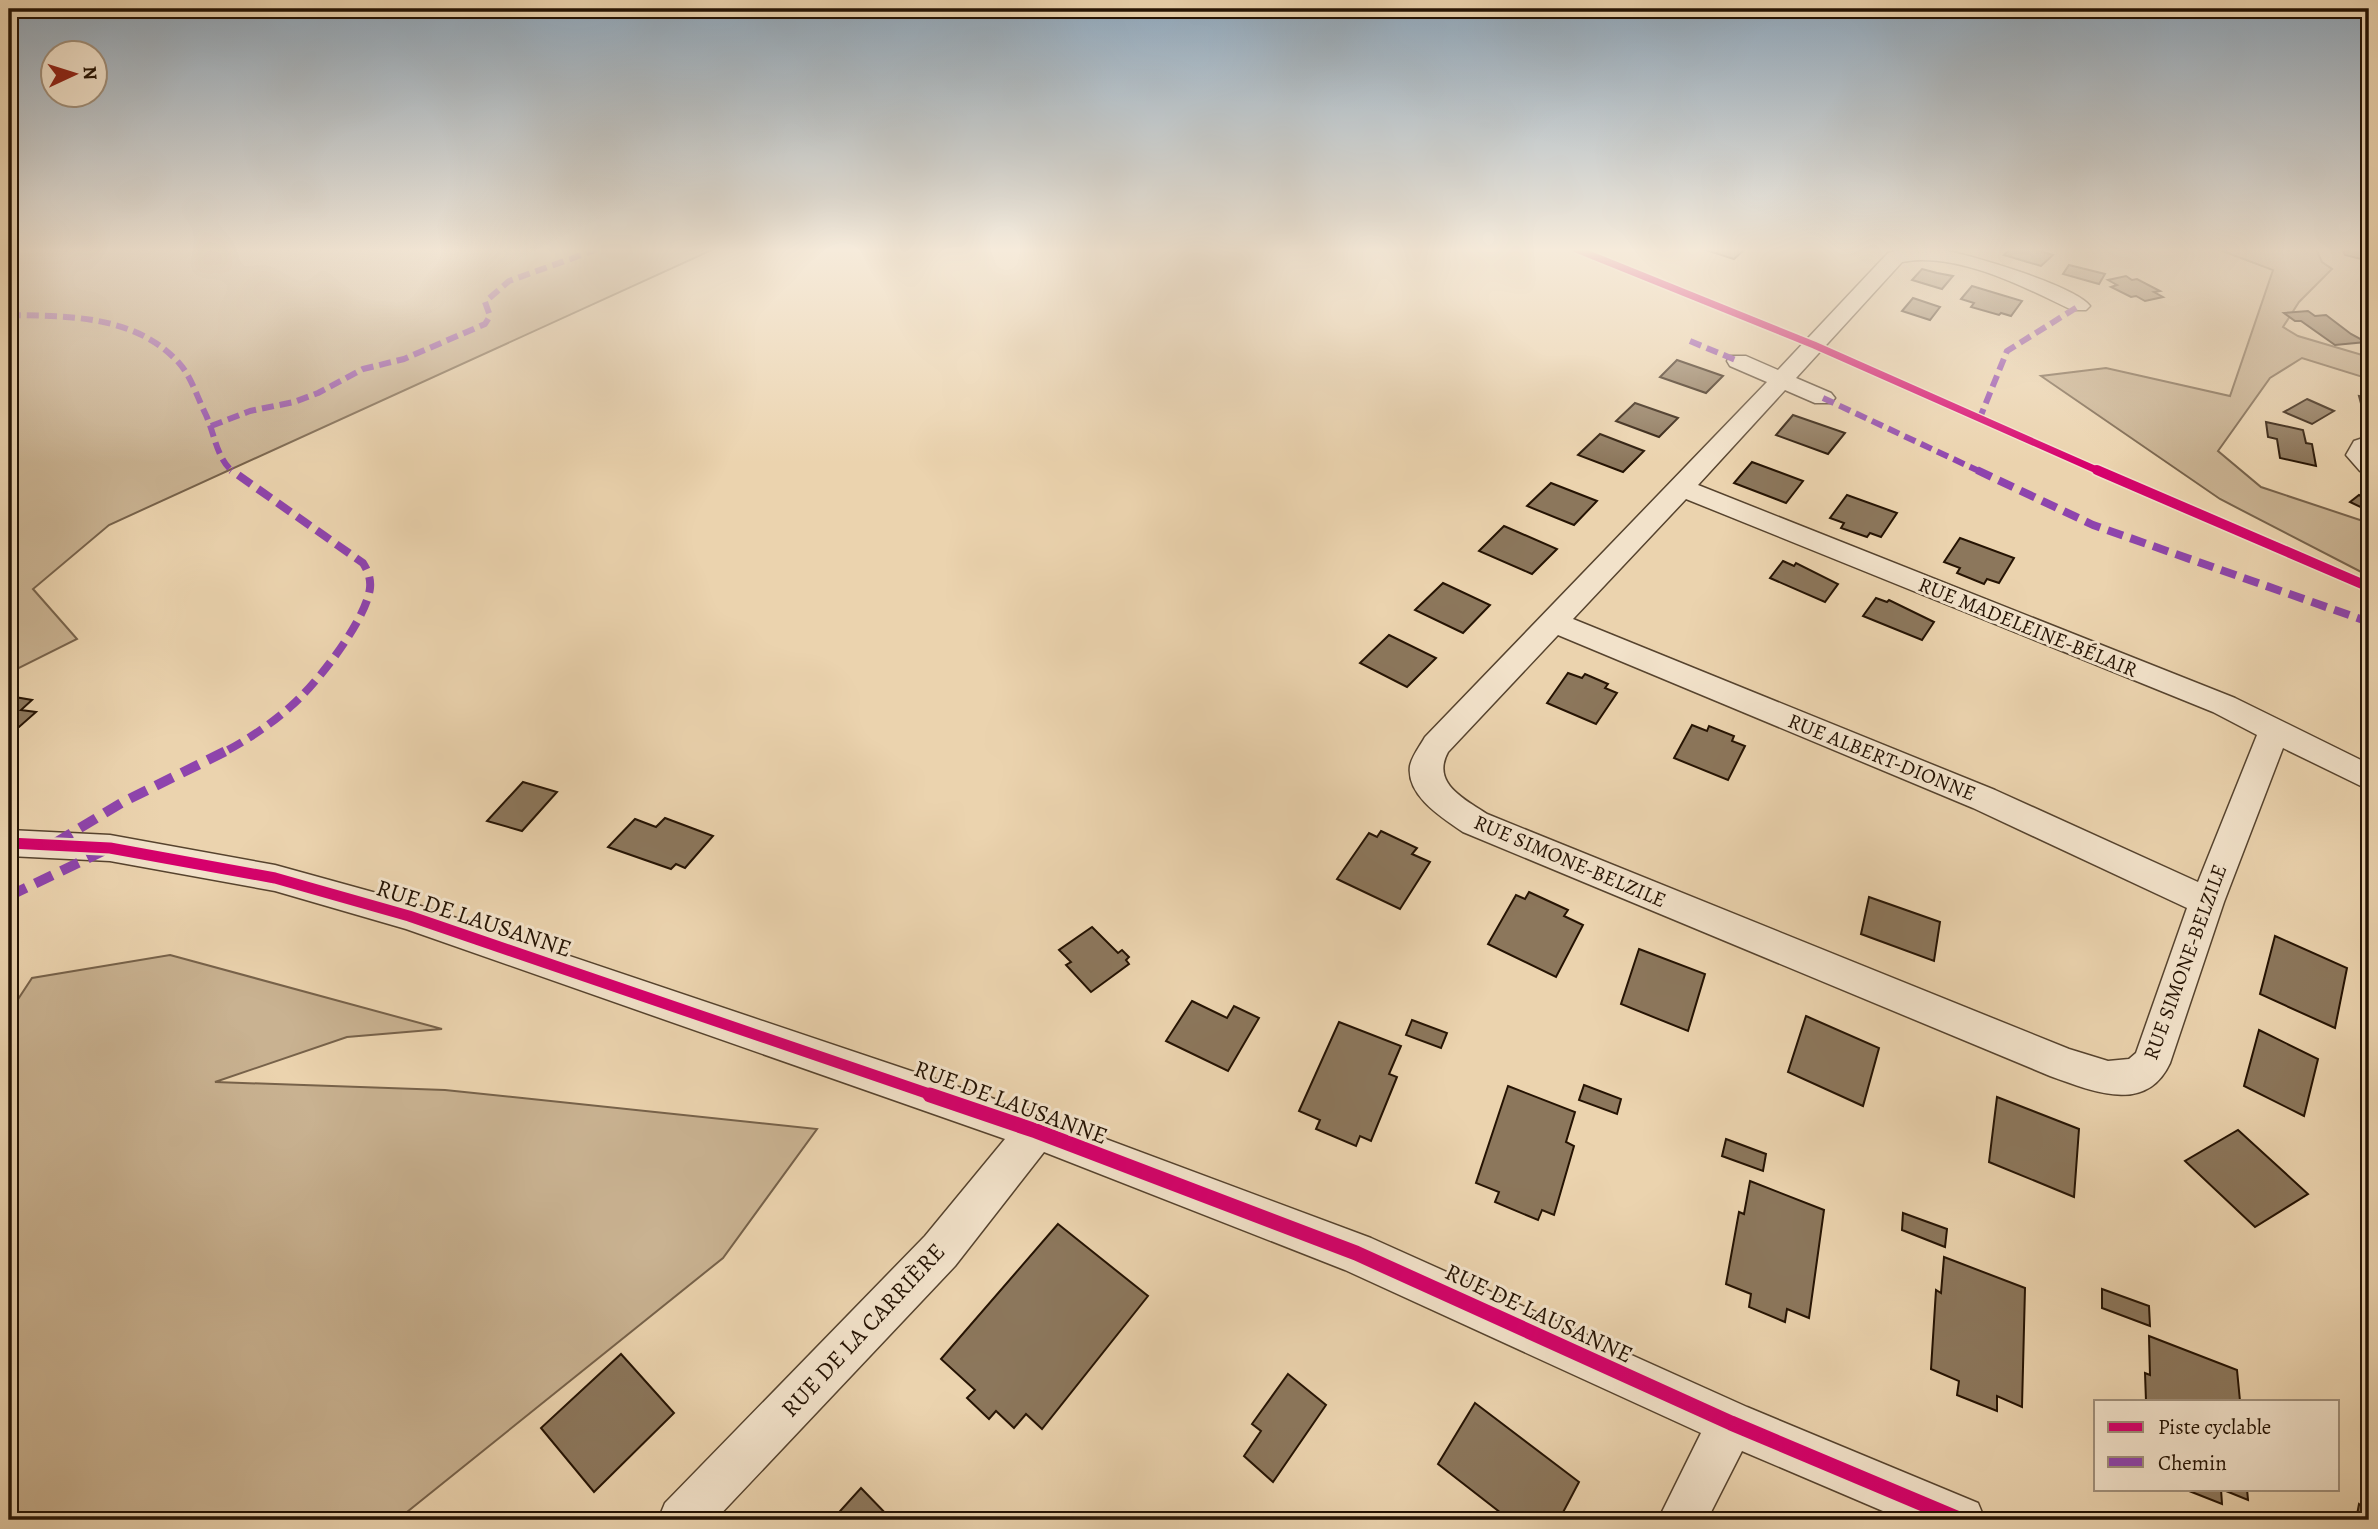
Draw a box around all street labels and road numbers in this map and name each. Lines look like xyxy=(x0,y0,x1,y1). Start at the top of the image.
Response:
street label: RUE MADELEINE-BÉLAIR xyxy=(1914,570,2142,684)
street label: RUE ALBERT-DIONNE xyxy=(1784,706,1980,808)
street label: RUE SIMONE-BELZILE xyxy=(1470,808,1670,914)
street label: RUE SIMONE-BELZILE xyxy=(2137,860,2233,1064)
street label: RUE DE LAUSANNE xyxy=(372,871,576,965)
street label: RUE DE LAUSANNE xyxy=(910,1052,1112,1152)
street label: RUE DE LA CARRIÈRE xyxy=(774,1236,952,1424)
street label: RUE DE LAUSANNE xyxy=(1440,1255,1638,1371)

